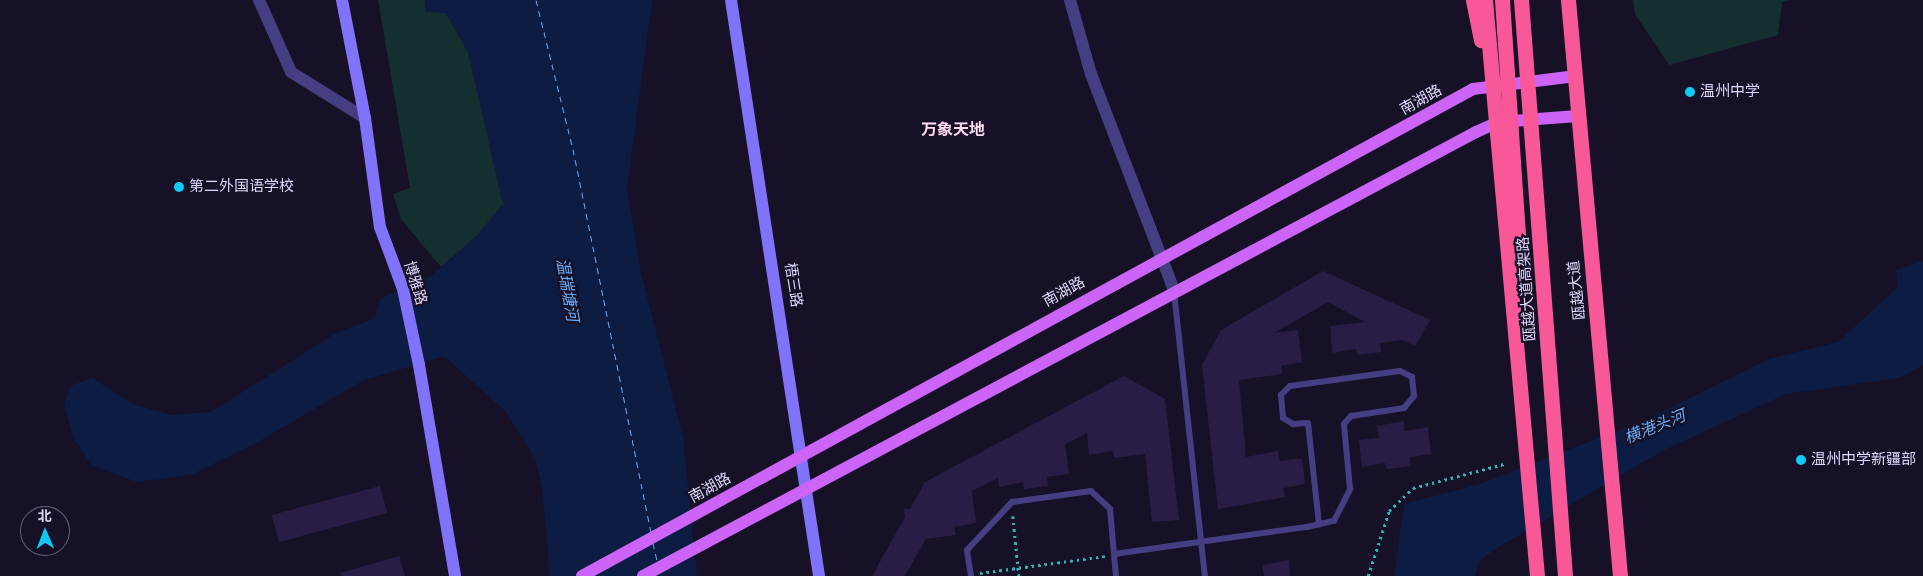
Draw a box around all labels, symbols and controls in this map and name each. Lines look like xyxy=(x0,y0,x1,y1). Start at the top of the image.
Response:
street label: 南湖路 xyxy=(1397,81,1445,119)
place label: 温州中学 xyxy=(1700,83,1760,101)
marker: 温州中学 xyxy=(1684,86,1696,98)
district label: 万象天地 xyxy=(921,120,985,140)
place label: 第二外国语学校 xyxy=(189,178,294,196)
marker: 第二外国语学校 xyxy=(173,181,185,193)
street label: 瓯越大道高架路 xyxy=(1514,236,1540,342)
water label: 温瑞塘河 xyxy=(552,257,582,323)
street label: 博雅路 xyxy=(400,259,430,307)
street label: 瓯越大道 xyxy=(1565,259,1589,321)
street label: 梧三路 xyxy=(781,261,805,309)
street label: 南湖路 xyxy=(1040,273,1088,311)
water label: 横港头河 xyxy=(1622,406,1688,448)
place label: 温州中学新疆部 xyxy=(1811,451,1916,469)
marker: 温州中学新疆部 xyxy=(1795,454,1807,466)
street label: 南湖路 xyxy=(686,469,734,507)
north arrow xyxy=(20,506,70,556)
text: 北 xyxy=(38,508,52,525)

